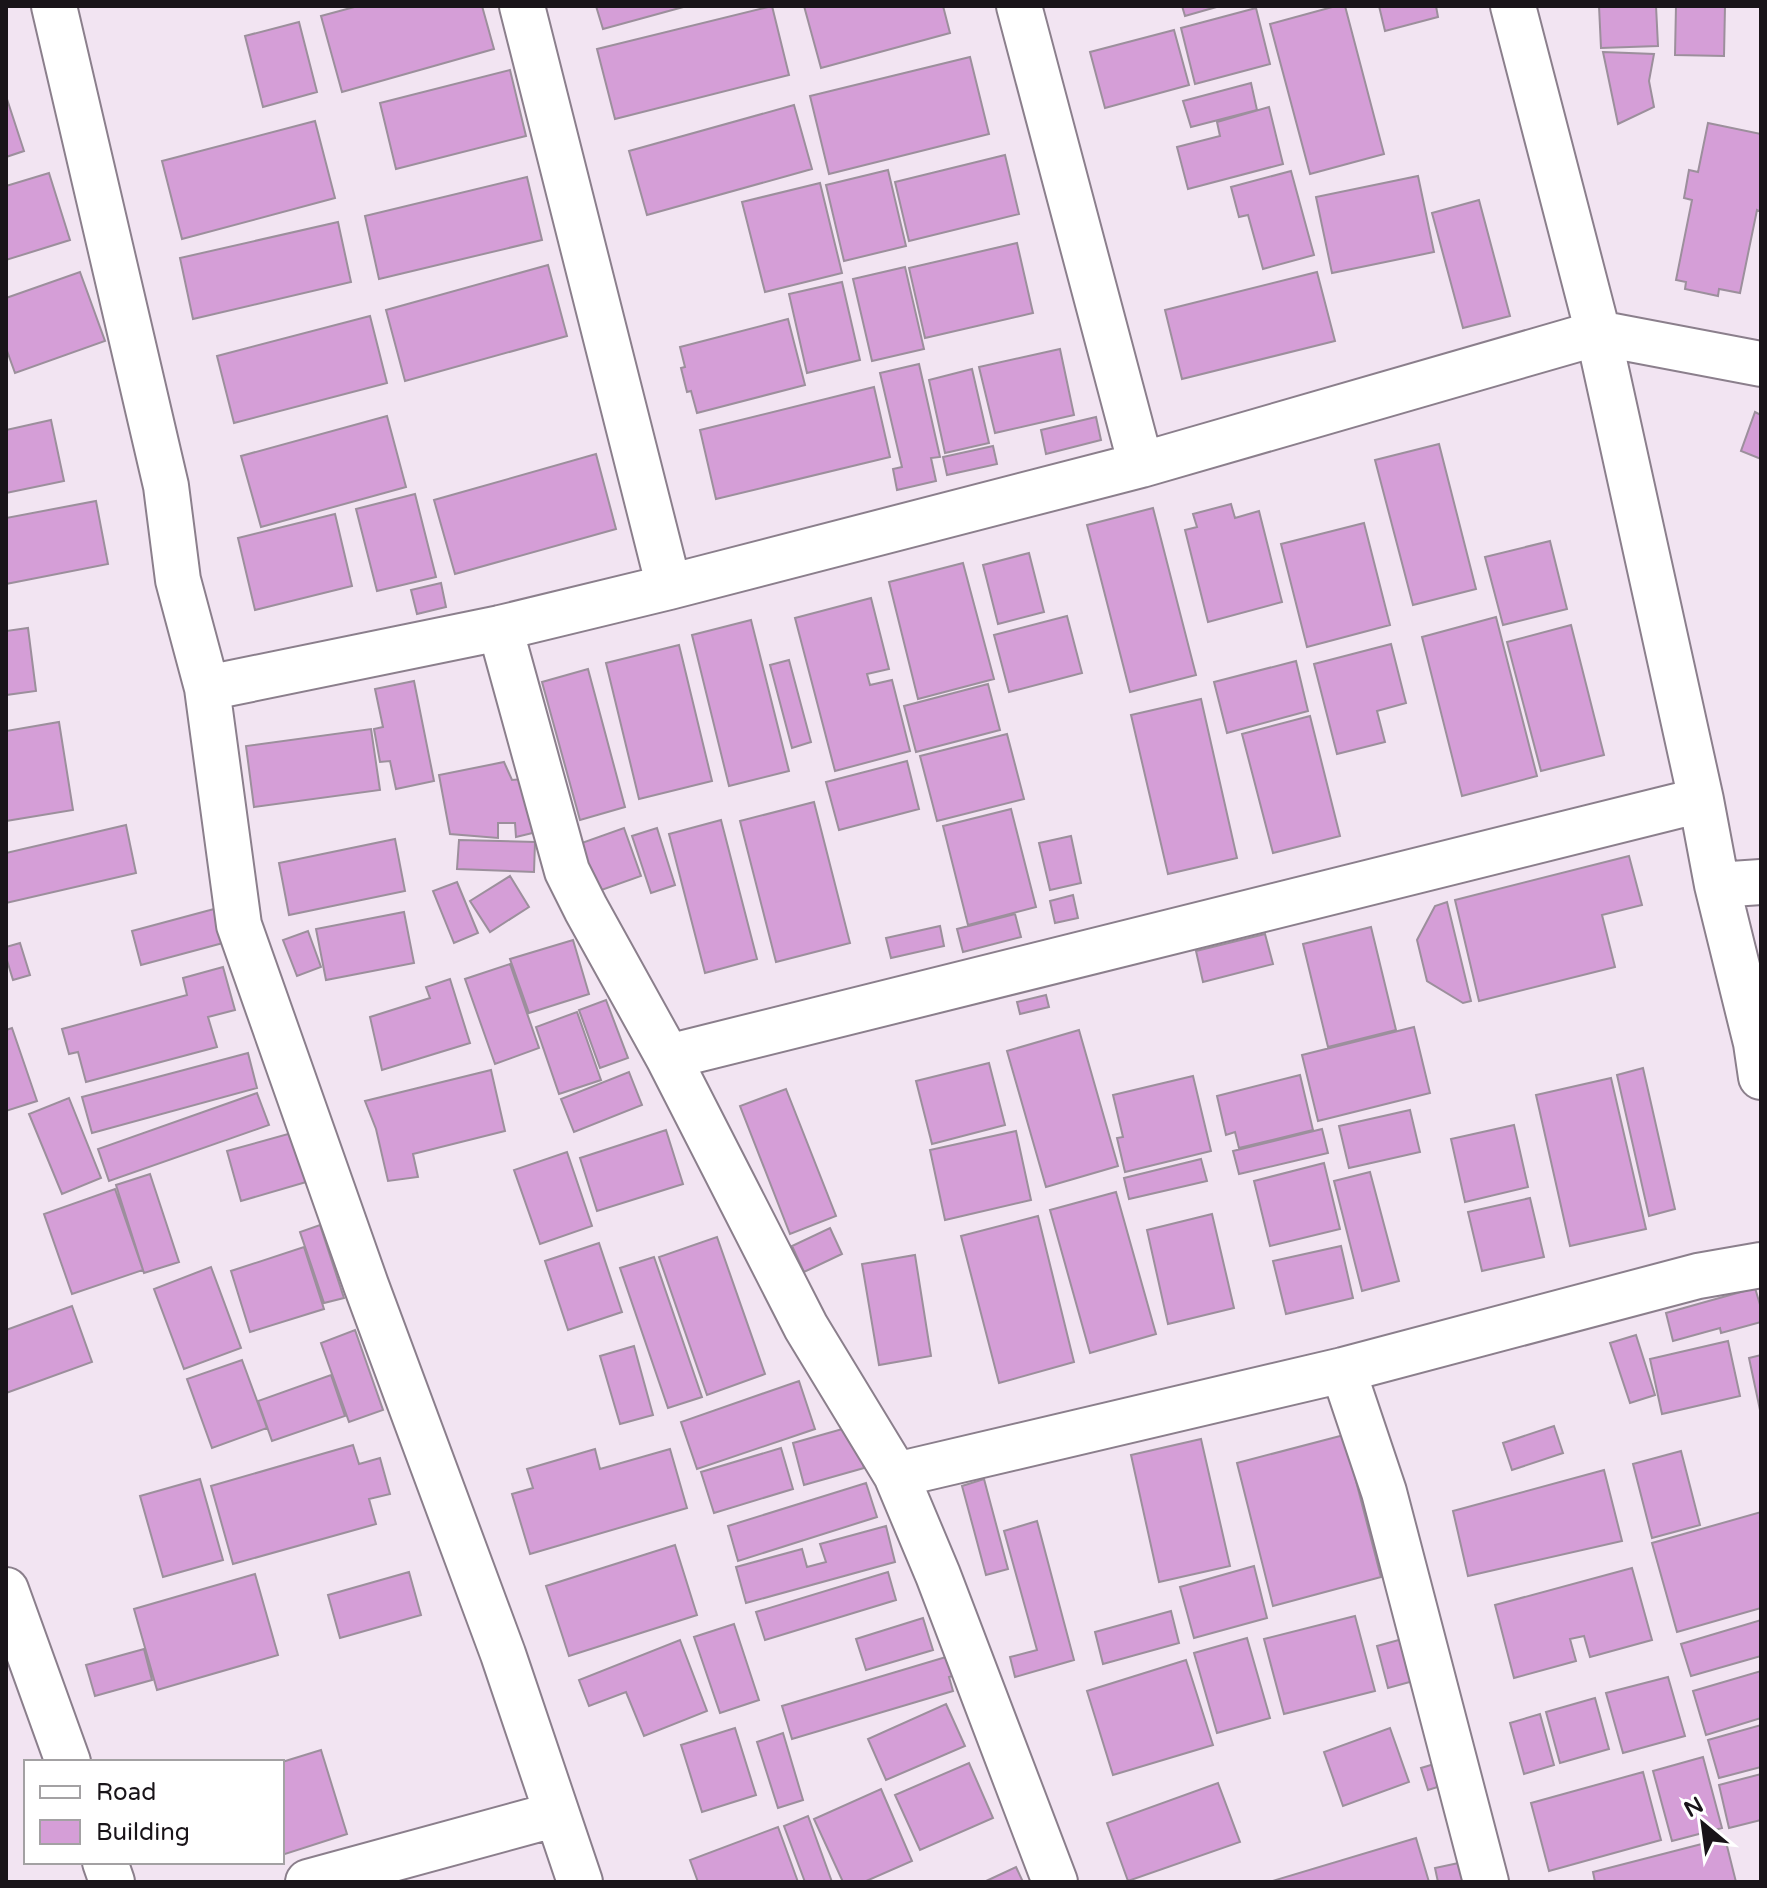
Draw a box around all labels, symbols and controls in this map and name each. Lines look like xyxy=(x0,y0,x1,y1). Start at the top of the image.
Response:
legend xyxy=(24,1760,284,1864)
text: Road xyxy=(96,1778,156,1807)
north arrow xyxy=(1663,1784,1743,1864)
text: N xyxy=(1680,1792,1708,1823)
text: Building xyxy=(96,1818,190,1847)

